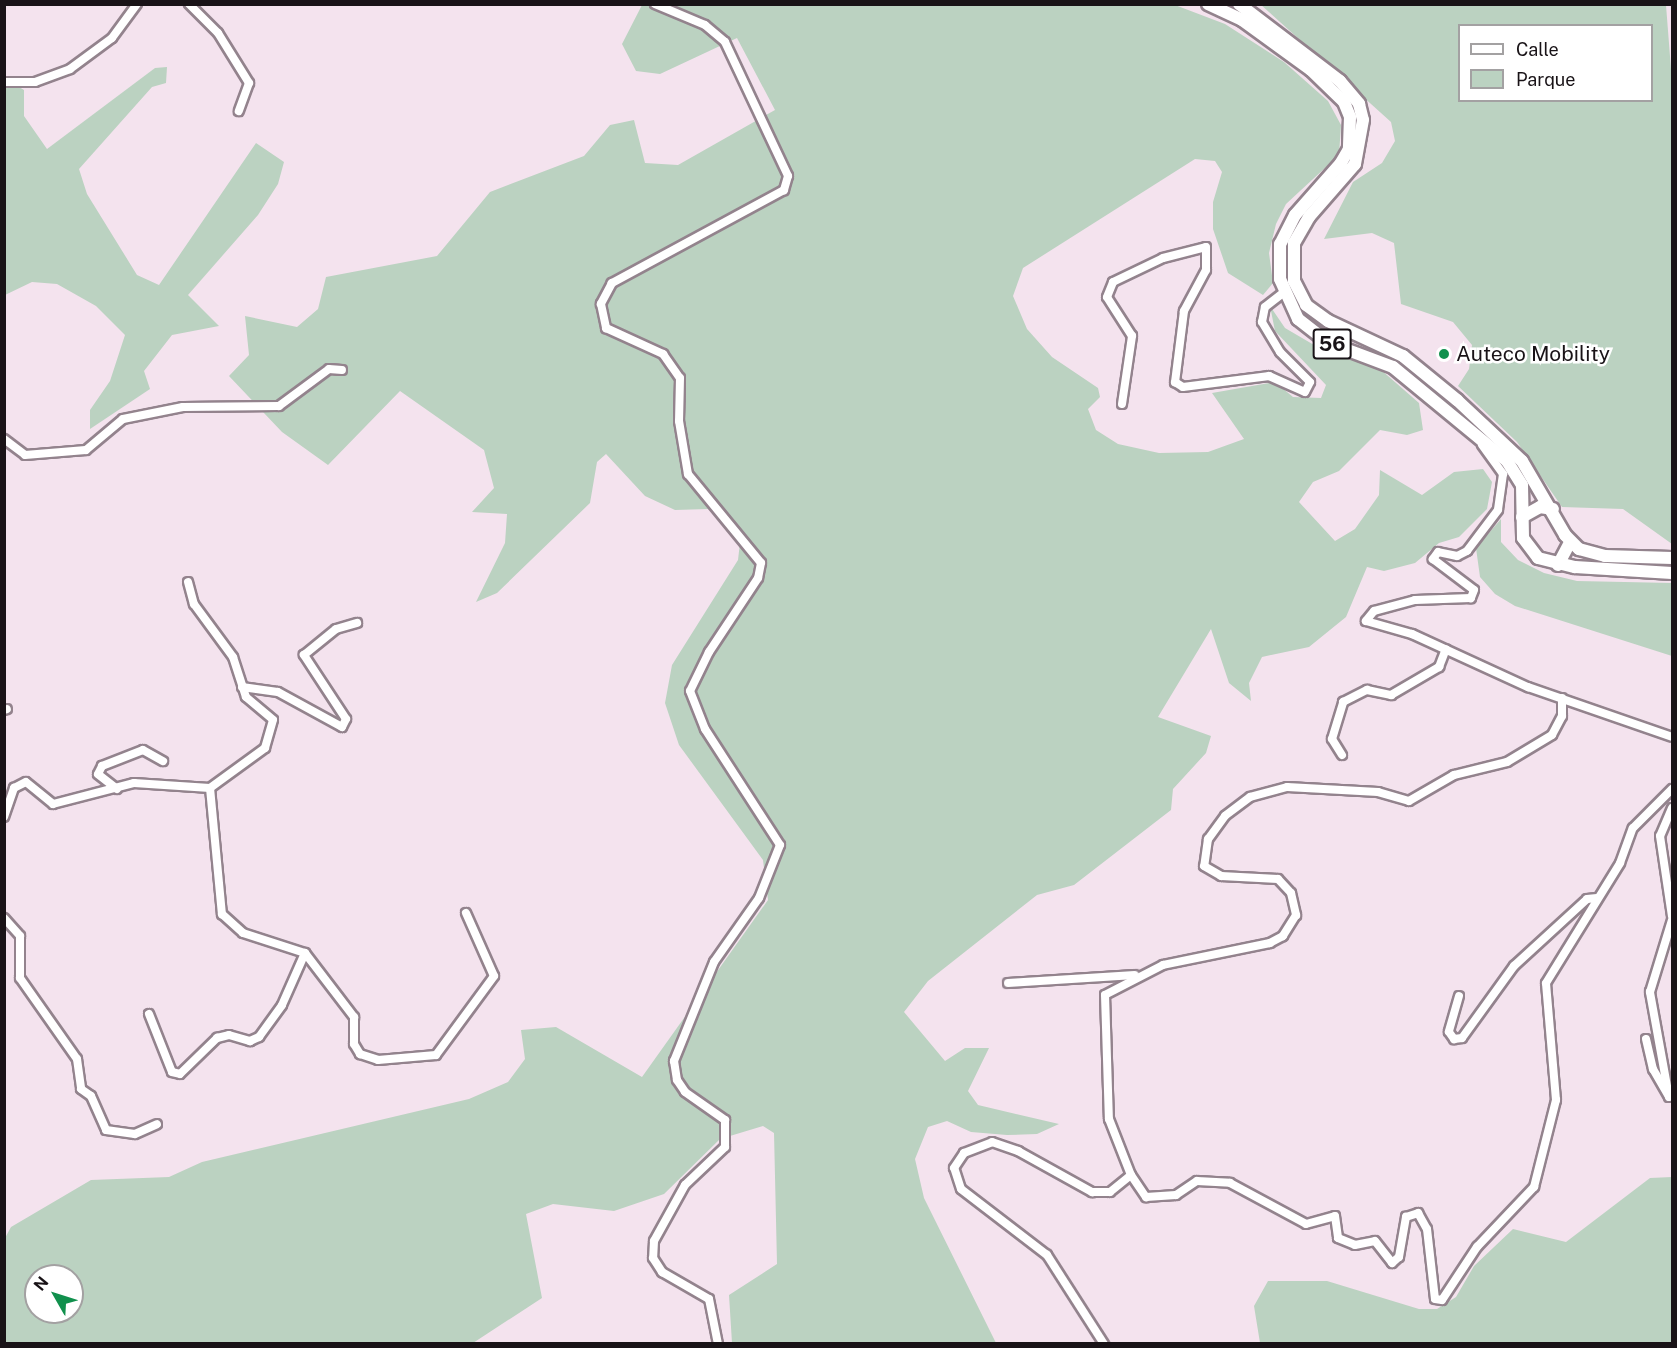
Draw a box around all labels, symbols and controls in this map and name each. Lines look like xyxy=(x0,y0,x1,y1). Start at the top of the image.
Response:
legend xyxy=(1458,24,1653,102)
text: Calle xyxy=(1516,39,1559,60)
text: Parque xyxy=(1516,69,1576,90)
road number: 56 xyxy=(1312,327,1352,361)
place label: Auteco Mobility xyxy=(1456,341,1610,367)
marker: Auteco Mobility xyxy=(1437,347,1451,361)
north arrow xyxy=(24,1264,84,1324)
text: N xyxy=(30,1273,52,1294)

